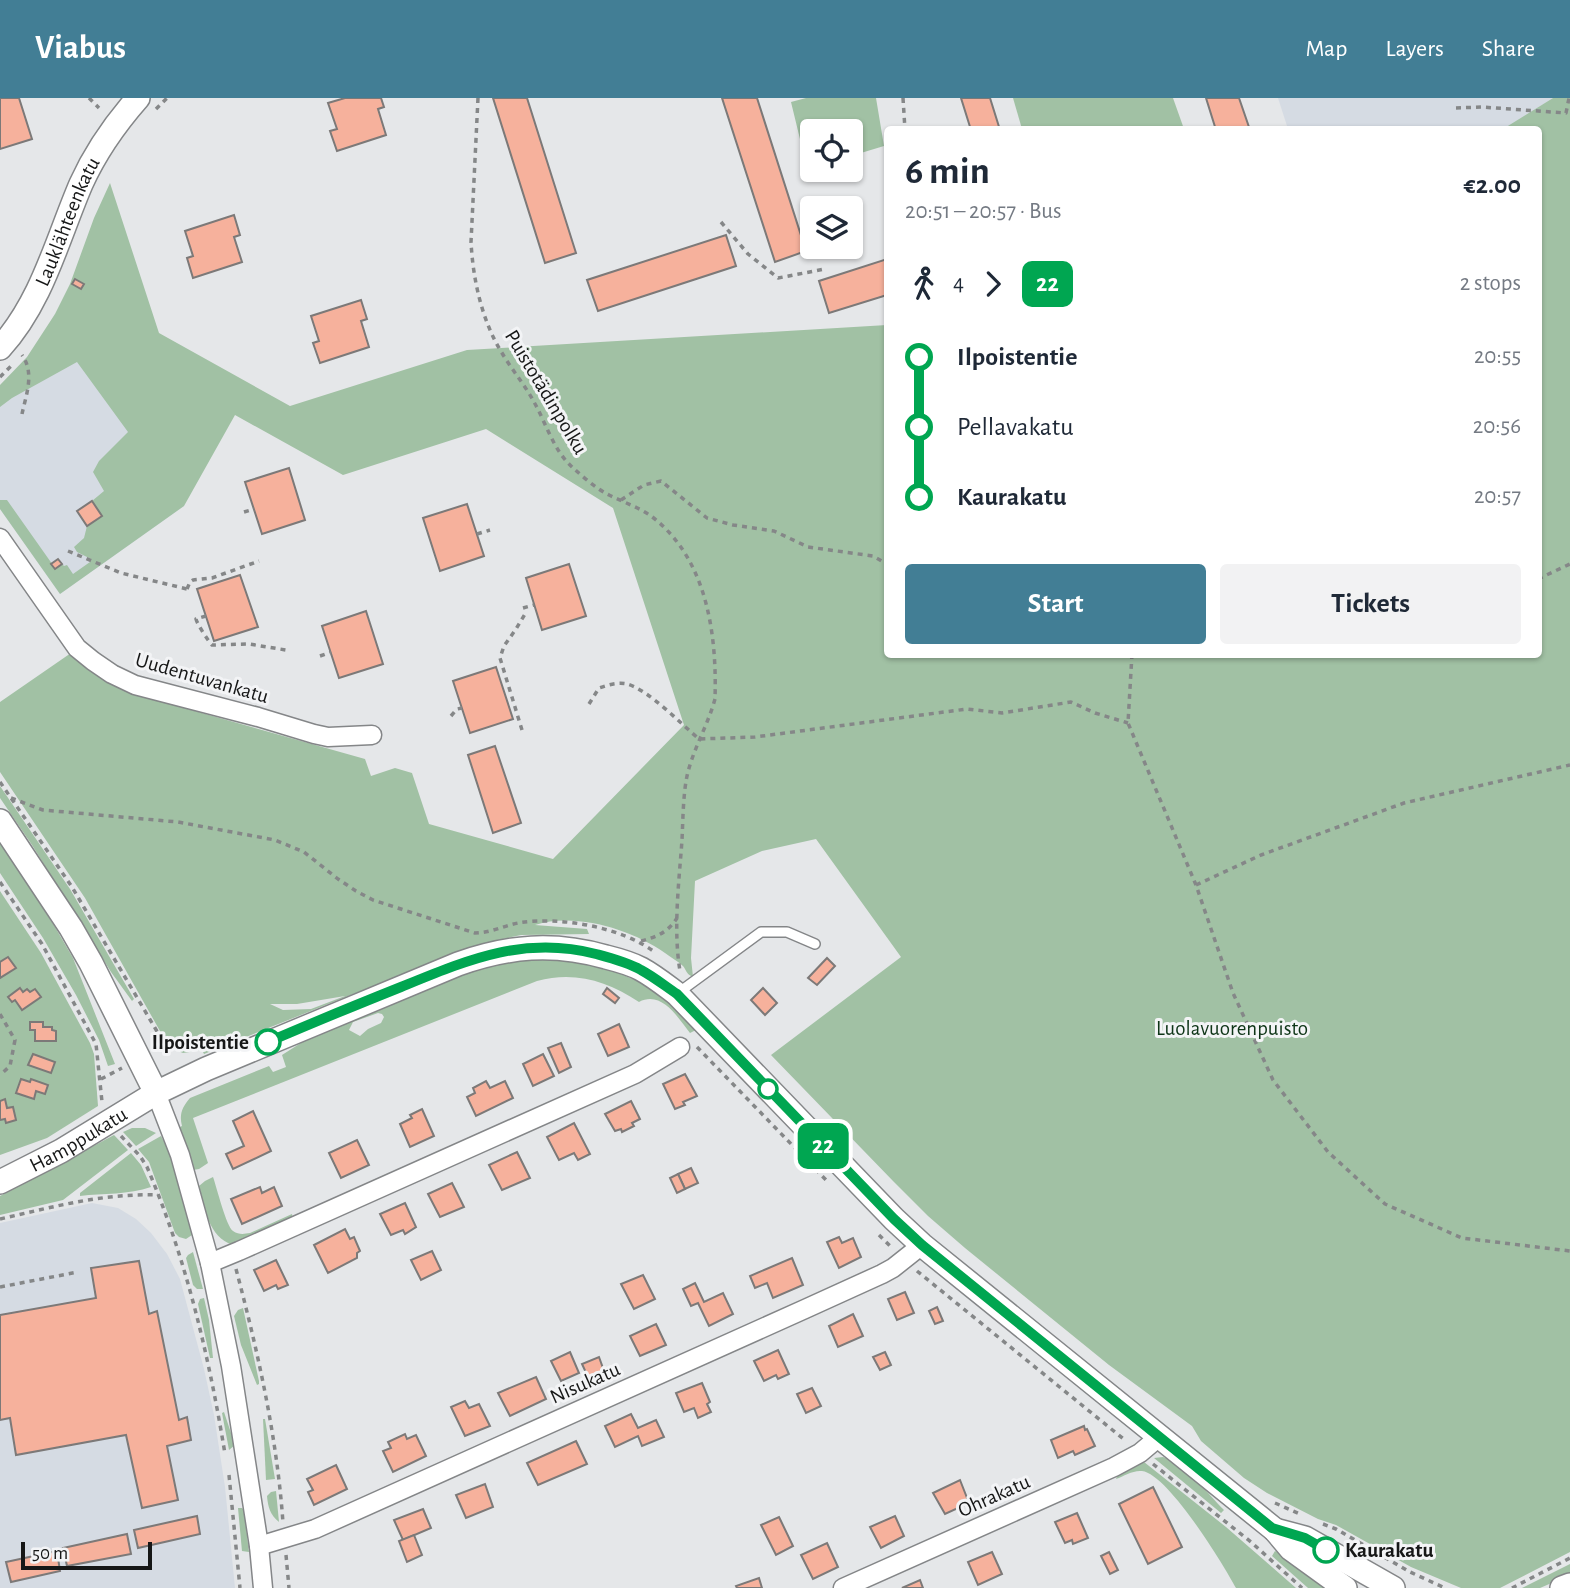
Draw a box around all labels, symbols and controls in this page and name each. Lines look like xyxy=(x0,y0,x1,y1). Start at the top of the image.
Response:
text: Viabus xyxy=(35,32,126,65)
text: Map xyxy=(1305,37,1347,61)
text: Layers xyxy=(1385,37,1444,61)
text: Share xyxy=(1482,37,1535,61)
map controls xyxy=(800,119,863,259)
button: locate xyxy=(800,119,863,182)
street label: Lauklähteenkatu xyxy=(31,153,103,289)
text: 6 min xyxy=(905,153,990,191)
text: €2.00 xyxy=(1464,172,1521,198)
button: layers xyxy=(800,196,863,259)
text: 20:51 – 20:57 · Bus xyxy=(905,200,1061,223)
icon: walk xyxy=(905,265,943,303)
icon: forward xyxy=(974,265,1012,303)
text: 4 xyxy=(953,272,964,295)
text: 22 xyxy=(1036,272,1059,296)
text: 2 stops xyxy=(1460,272,1521,295)
street label: Puistotädinpolku xyxy=(501,326,591,458)
text: Ilpoistentie xyxy=(957,344,1077,370)
text: 20:55 xyxy=(1474,345,1521,368)
text: Pellavakatu xyxy=(957,414,1073,440)
text: 20:56 xyxy=(1473,415,1521,438)
text: Kaurakatu xyxy=(957,484,1066,510)
text: 20:57 xyxy=(1474,485,1521,508)
button: Start xyxy=(905,564,1206,644)
button: Tickets xyxy=(1220,564,1521,644)
street label: Uudentuvankatu xyxy=(133,649,271,707)
park label: Luolavuorenpuisto xyxy=(1156,1018,1308,1039)
marker: Ilpoistentie xyxy=(255,1029,281,1055)
place label: Ilpoistentie xyxy=(152,1032,249,1053)
unlabelled marker xyxy=(758,1079,778,1099)
street label: Hamppukatu xyxy=(26,1103,131,1176)
line badge: 22 xyxy=(792,1123,854,1169)
text: 22 xyxy=(812,1134,834,1158)
street label: Nisukatu xyxy=(547,1358,623,1408)
street label: Ohrakatu xyxy=(955,1471,1034,1521)
marker: Kaurakatu xyxy=(1313,1537,1339,1563)
scale bar xyxy=(21,1539,152,1571)
place label: Kaurakatu xyxy=(1345,1540,1433,1561)
text: 50 m xyxy=(32,1544,68,1563)

